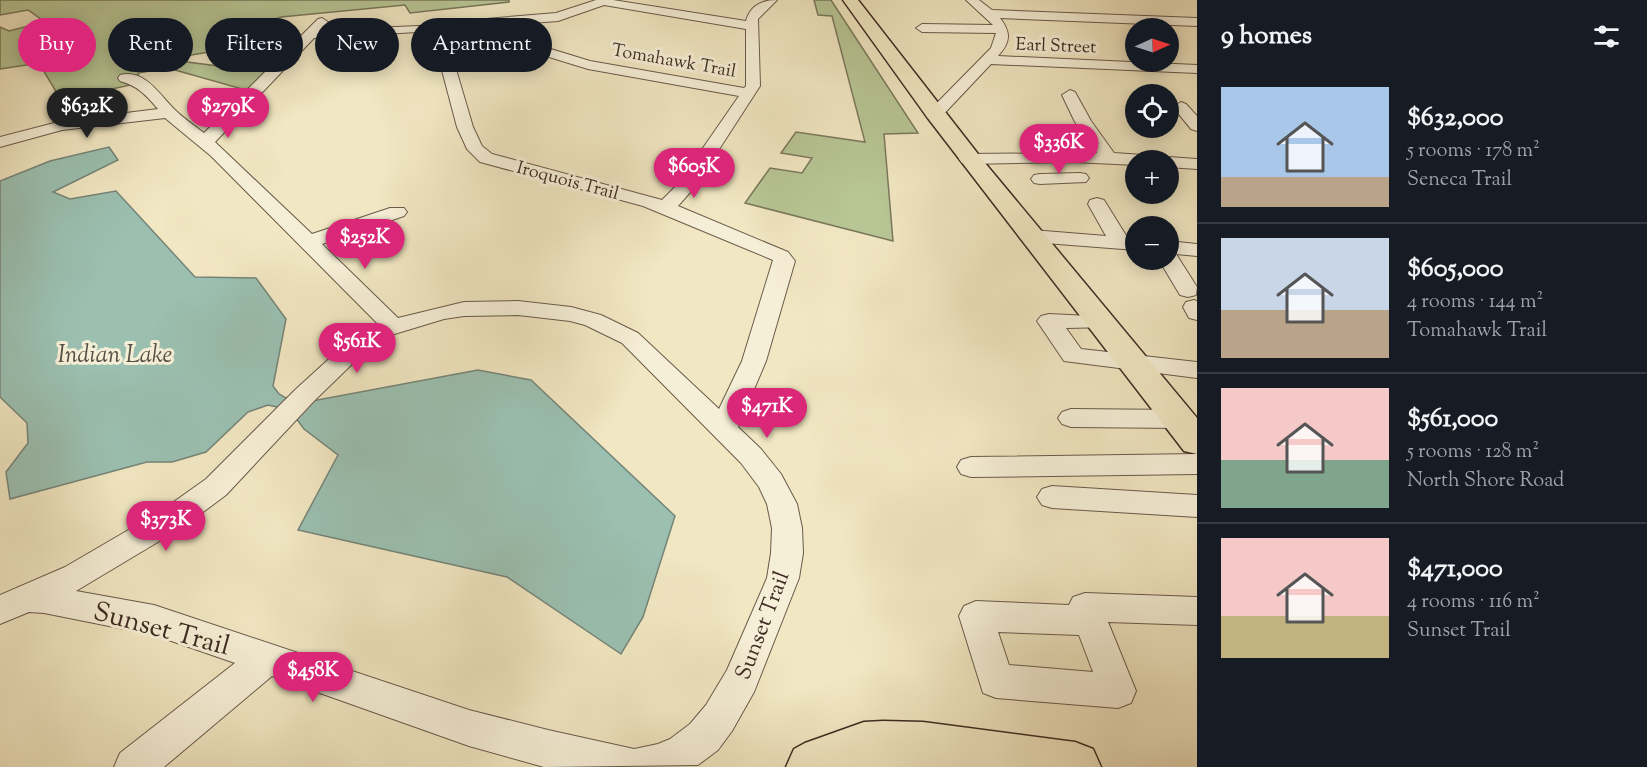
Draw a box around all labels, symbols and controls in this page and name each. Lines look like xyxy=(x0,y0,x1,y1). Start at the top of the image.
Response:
chip: Buy xyxy=(18,18,96,72)
chip: Rent xyxy=(108,18,193,72)
chip: Filters xyxy=(205,18,303,72)
chip: New xyxy=(315,18,399,72)
chip: Apartment xyxy=(411,18,552,72)
north arrow xyxy=(1125,18,1179,72)
map controls xyxy=(1125,18,1179,270)
text: 9 homes xyxy=(1221,18,1312,55)
icon: filters xyxy=(1590,20,1623,53)
street label: Earl Street xyxy=(1015,33,1097,61)
street label: Tomahawk Trail xyxy=(609,38,738,86)
button: locate xyxy=(1125,84,1179,138)
pin: $632K xyxy=(45,88,129,139)
pin: $279K xyxy=(186,88,270,139)
text: $632K xyxy=(61,93,113,122)
text: $279K xyxy=(201,93,255,122)
text: $632,000 xyxy=(1407,100,1503,137)
icon: home xyxy=(1269,111,1341,183)
pin: $336K xyxy=(1017,124,1101,175)
text: $336K xyxy=(1033,129,1085,158)
text: 5 rooms · 178 m² xyxy=(1407,137,1540,166)
pin: $605K xyxy=(652,148,736,199)
button: + xyxy=(1125,150,1179,204)
text: $605K xyxy=(668,153,720,182)
street label: Iroquois Trail xyxy=(513,156,621,208)
text: Seneca Trail xyxy=(1407,166,1512,195)
button: − xyxy=(1125,216,1179,270)
pin: $252K xyxy=(323,219,407,270)
text: $252K xyxy=(340,224,390,253)
text: $605,000 xyxy=(1407,251,1503,288)
icon: home xyxy=(1269,262,1341,334)
text: 4 rooms · 144 m² xyxy=(1407,288,1543,317)
text: Tomahawk Trail xyxy=(1407,317,1547,346)
pin: $561K xyxy=(315,323,399,374)
text: $561K xyxy=(333,328,381,357)
water label: Indian Lake xyxy=(58,339,172,373)
pin: $471K xyxy=(725,388,809,439)
text: $471K xyxy=(741,393,793,422)
text: $561,000 xyxy=(1407,401,1498,438)
icon: home xyxy=(1269,412,1341,484)
text: 5 rooms · 128 m² xyxy=(1407,438,1539,467)
text: North Shore Road xyxy=(1407,467,1564,496)
pin: $373K xyxy=(124,501,208,552)
text: $373K xyxy=(140,506,192,535)
text: $471,000 xyxy=(1407,551,1503,588)
icon: home xyxy=(1269,562,1341,634)
street label: Sunset Trail xyxy=(728,567,799,685)
text: 4 rooms · 116 m² xyxy=(1407,588,1540,617)
street label: Sunset Trail xyxy=(89,593,234,667)
text: Sunset Trail xyxy=(1407,617,1511,646)
pin: $458K xyxy=(271,652,355,703)
text: $458K xyxy=(287,657,339,686)

